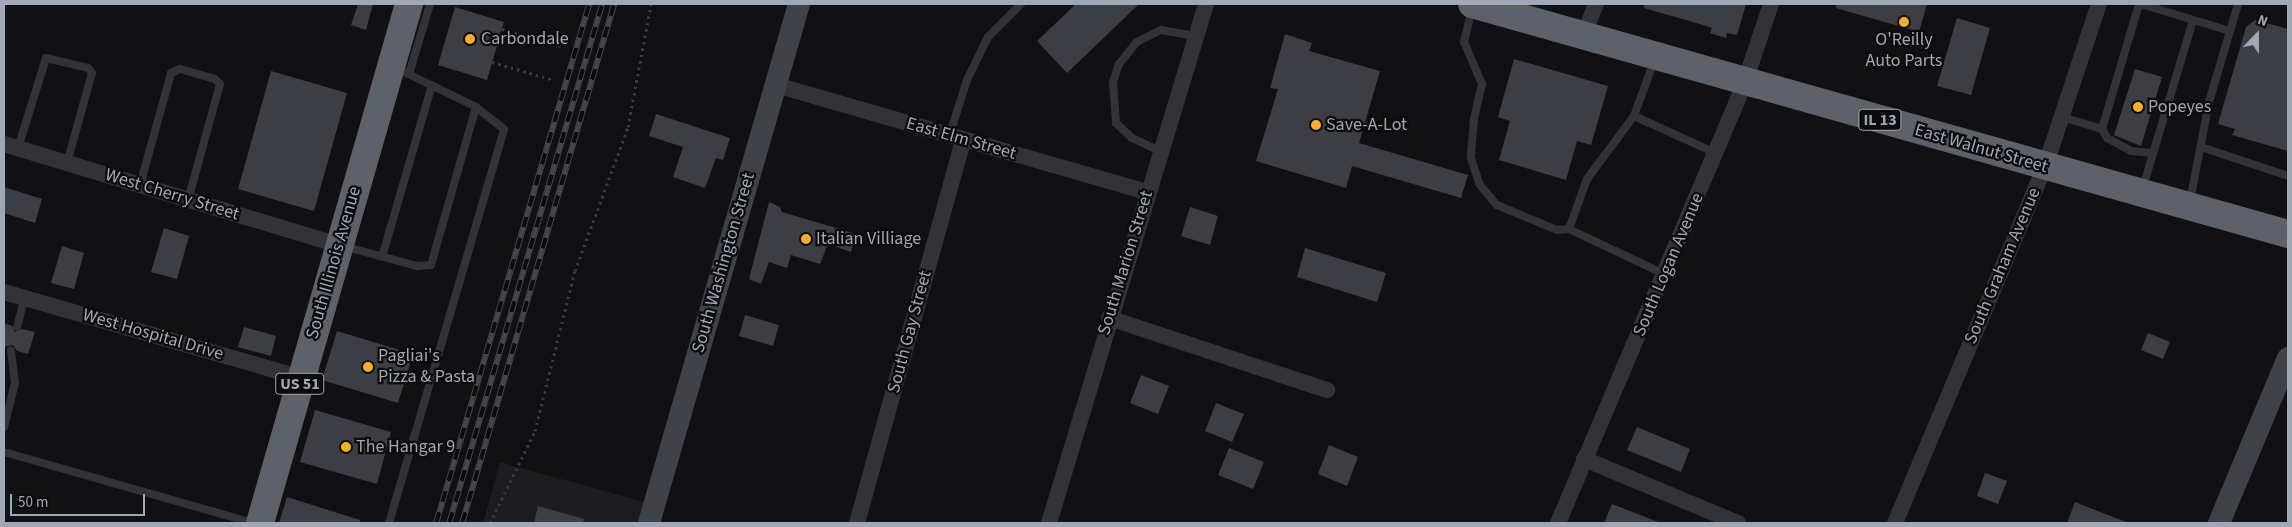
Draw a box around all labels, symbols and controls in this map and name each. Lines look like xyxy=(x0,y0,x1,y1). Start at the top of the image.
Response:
north arrow xyxy=(2232,10,2282,60)
text: N xyxy=(2255,10,2271,32)
marker: O'Reilly Auto Parts xyxy=(1898,16,1910,28)
place label: Carbondale xyxy=(481,28,569,50)
place label: O'Reilly Auto Parts xyxy=(1866,30,1942,72)
marker: Carbondale xyxy=(463,32,477,46)
place label: Popeyes xyxy=(2148,96,2211,118)
marker: Popeyes xyxy=(2132,101,2144,113)
road number: IL 13 xyxy=(1858,106,1902,134)
street label: East Elm Street xyxy=(904,113,1018,165)
place label: Save-A-Lot xyxy=(1326,114,1407,136)
marker: Save-A-Lot xyxy=(1310,119,1322,131)
street label: East Walnut Street xyxy=(1912,120,2050,178)
street label: West Cherry Street xyxy=(102,164,242,226)
street label: South Washington Street xyxy=(688,170,760,356)
street label: South Illinois Avenue xyxy=(302,184,366,342)
street label: South Graham Avenue xyxy=(1960,185,2046,347)
street label: South Marion Street xyxy=(1094,188,1158,338)
street label: South Logan Avenue xyxy=(1629,190,1709,340)
place label: Italian Villiage xyxy=(816,228,921,250)
marker: Italian Villiage xyxy=(800,233,812,245)
street label: South Gay Street xyxy=(883,268,937,396)
street label: West Hospital Drive xyxy=(80,305,226,365)
place label: Pagliai's Pizza & Pasta xyxy=(378,346,475,388)
marker: Pagliai's Pizza & Pasta xyxy=(362,361,374,373)
road number: US 51 xyxy=(275,370,325,398)
place label: The Hangar 9 xyxy=(356,436,455,458)
marker: The Hangar 9 xyxy=(340,441,352,453)
scale bar xyxy=(12,484,148,516)
text: 50 m xyxy=(18,492,48,513)

